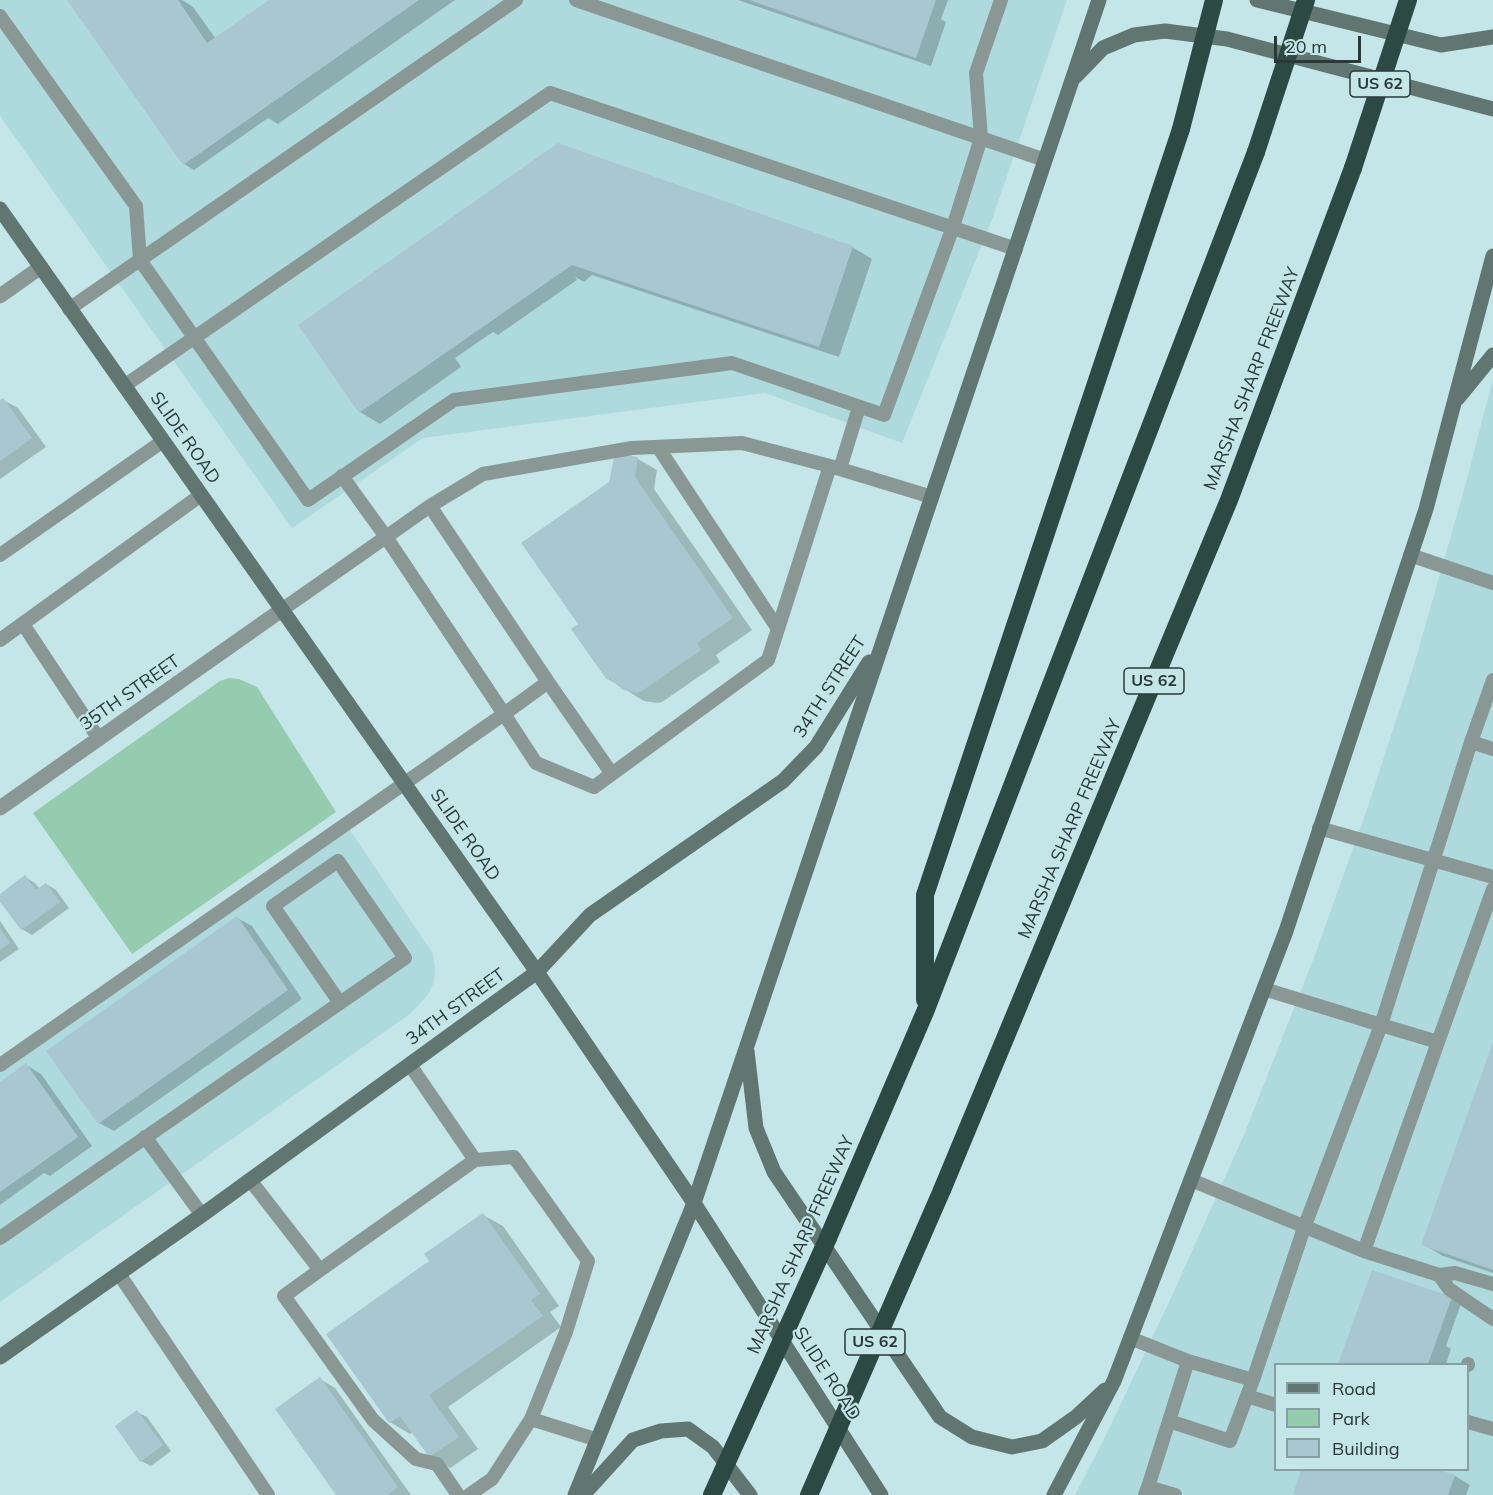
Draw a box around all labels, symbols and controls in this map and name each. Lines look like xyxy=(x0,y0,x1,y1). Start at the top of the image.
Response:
scale bar xyxy=(1277,24,1364,62)
text: 20 m xyxy=(1285,35,1327,58)
road number: US 62 xyxy=(1350,71,1410,97)
street label: MARSHA SHARP FREEWAY xyxy=(1199,265,1305,493)
street label: SLIDE ROAD xyxy=(145,388,225,488)
street label: 34TH STREET xyxy=(789,632,871,742)
street label: 35TH STREET xyxy=(76,651,184,735)
road number: US 62 xyxy=(1124,668,1184,694)
street label: MARSHA SHARP FREEWAY xyxy=(1014,716,1126,942)
street label: SLIDE ROAD xyxy=(425,785,505,885)
street label: 34TH STREET xyxy=(402,964,510,1050)
street label: MARSHA SHARP FREEWAY xyxy=(743,1132,859,1358)
street label: SLIDE ROAD xyxy=(789,1323,865,1425)
road number: US 62 xyxy=(845,1329,905,1355)
legend xyxy=(1274,1363,1469,1471)
text: Road xyxy=(1332,1377,1376,1400)
text: Park xyxy=(1332,1407,1370,1430)
text: Building xyxy=(1332,1437,1400,1460)

